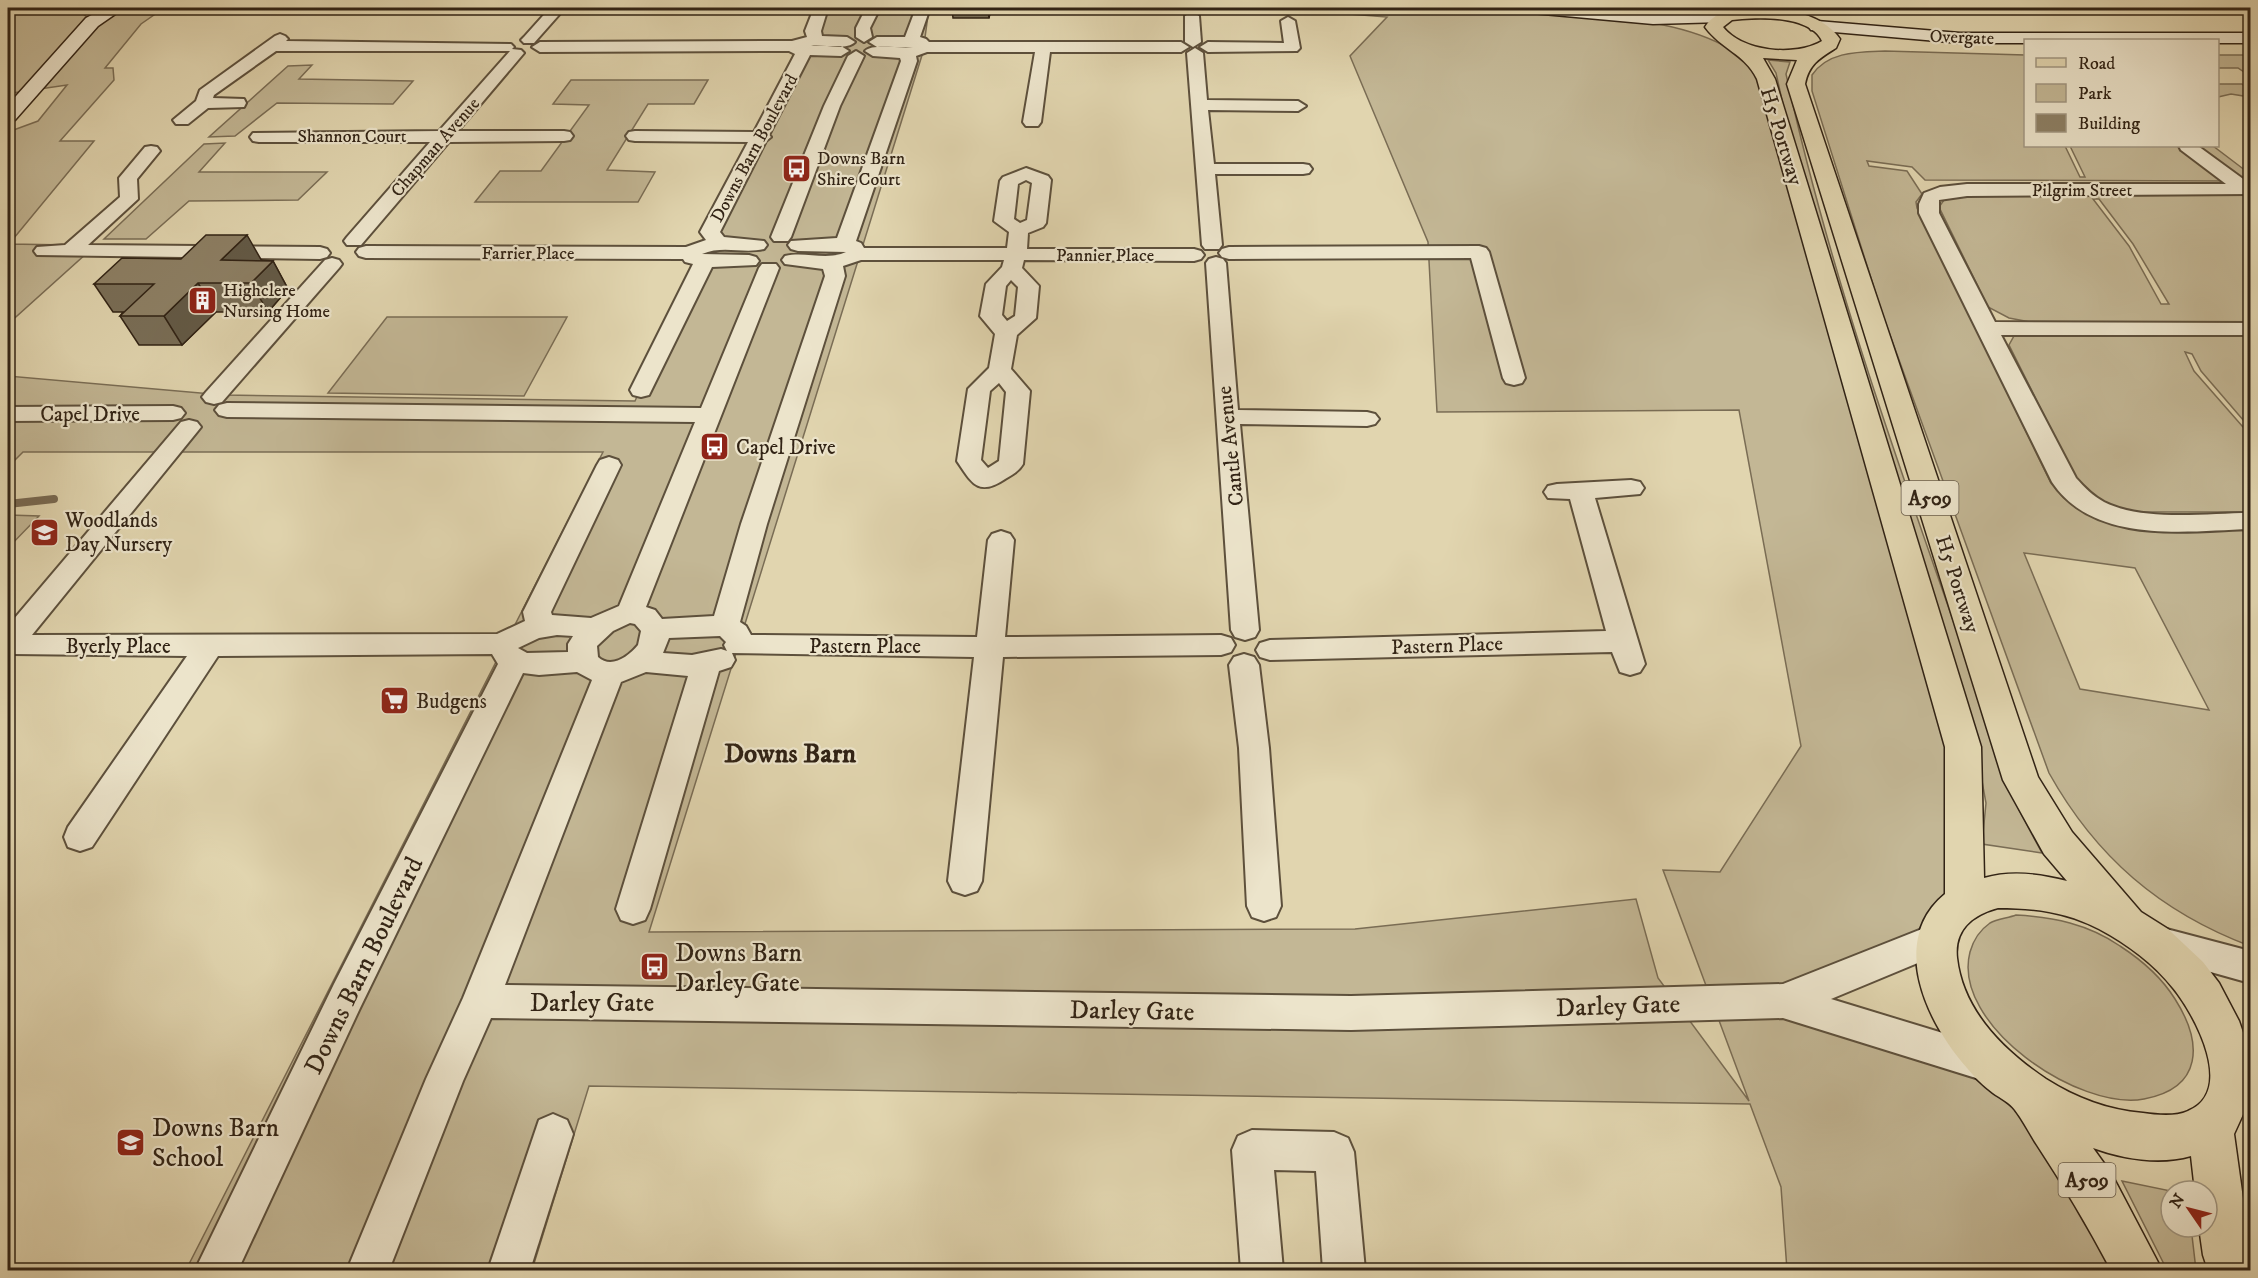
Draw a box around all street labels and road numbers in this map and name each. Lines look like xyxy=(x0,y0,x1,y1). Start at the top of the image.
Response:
street label: Overgate xyxy=(1929,26,1995,50)
street label: Downs Barn Boulevard xyxy=(706,71,803,226)
street label: H5 Portway xyxy=(1754,84,1809,189)
street label: Chapman Avenue xyxy=(387,93,485,202)
street label: Shannon Court xyxy=(297,126,407,148)
street label: Pilgrim Street xyxy=(2032,180,2133,202)
street label: Farrier Place xyxy=(482,243,574,265)
street label: Pannier Place xyxy=(1056,245,1154,267)
street label: Cantle Avenue xyxy=(1212,384,1250,507)
street label: Capel Drive xyxy=(40,402,140,428)
road number: A509 xyxy=(1902,481,1958,515)
street label: H5 Portway xyxy=(1929,532,1985,637)
street label: Pastern Place xyxy=(1391,631,1504,661)
street label: Byerly Place xyxy=(65,634,171,660)
street label: Pastern Place xyxy=(809,634,921,660)
street label: Downs Barn Boulevard xyxy=(297,851,431,1080)
street label: Darley Gate xyxy=(530,987,654,1020)
street label: Darley Gate xyxy=(1555,988,1681,1025)
street label: Darley Gate xyxy=(1069,994,1195,1029)
road number: A509 xyxy=(2058,1163,2116,1197)

